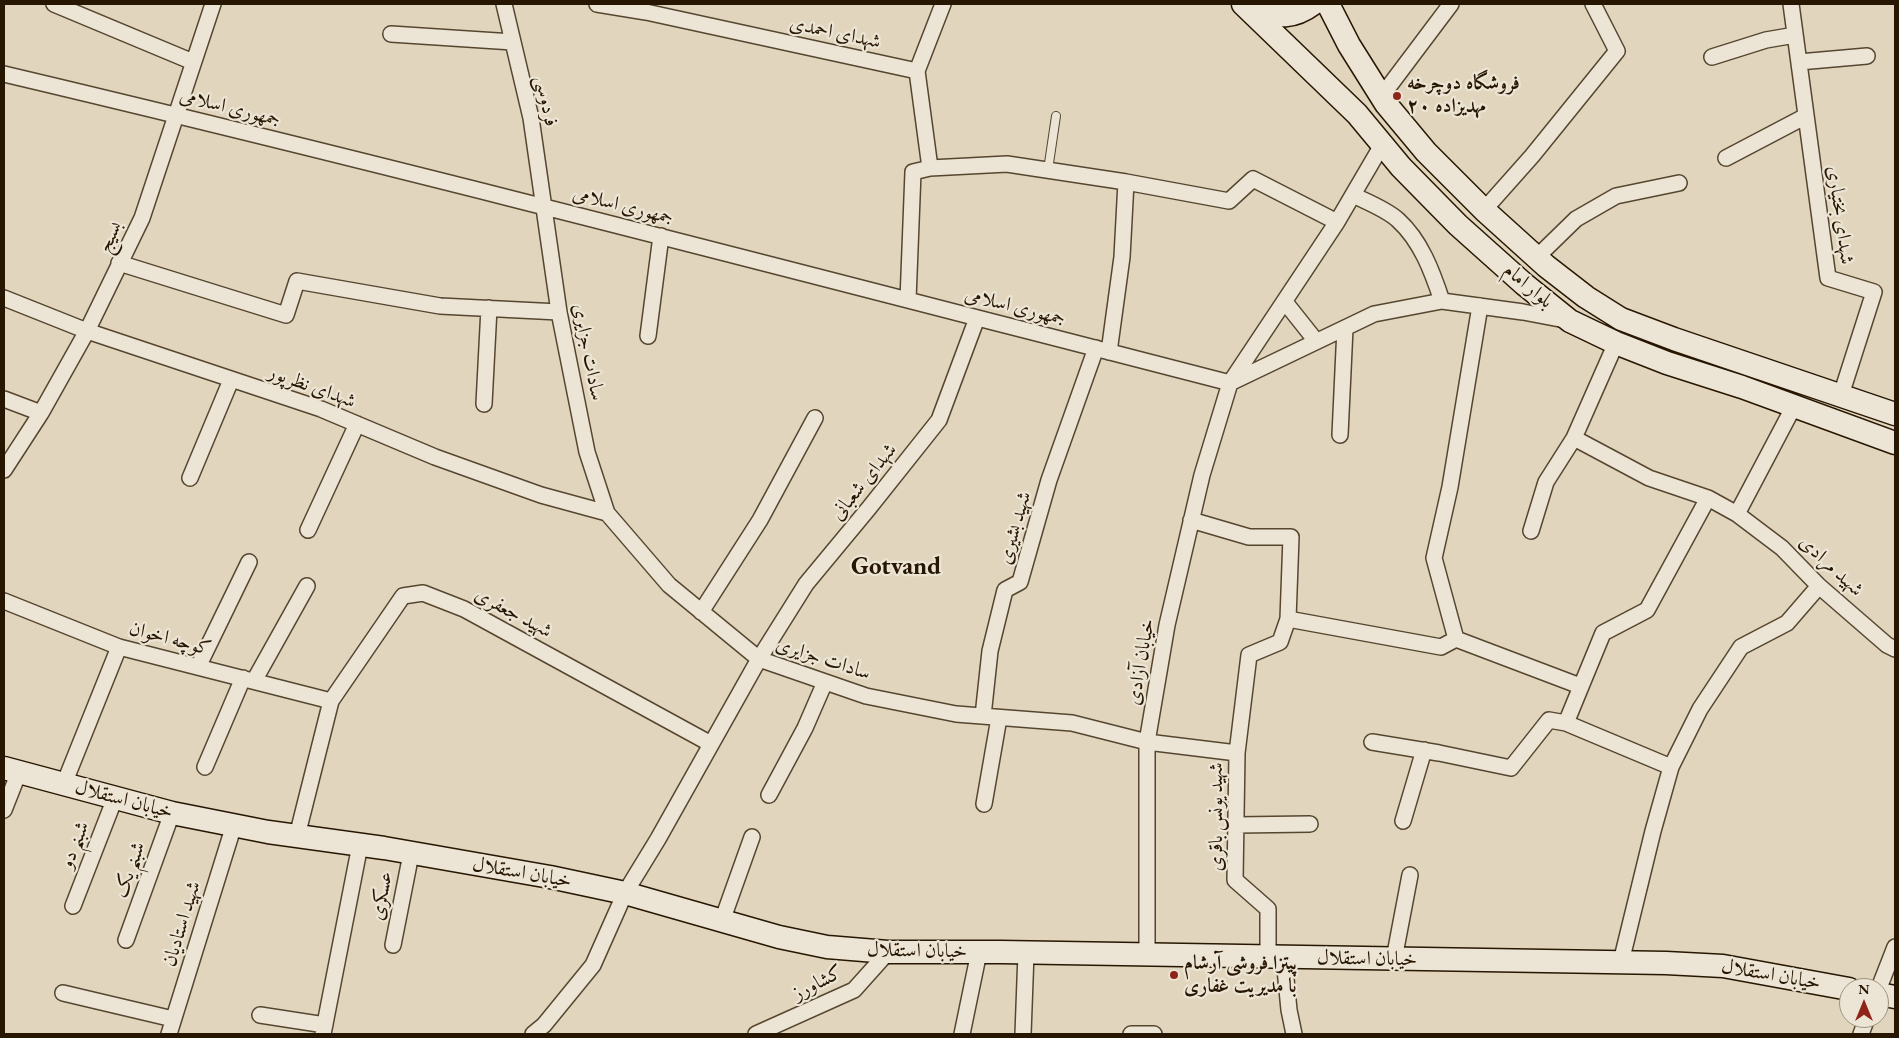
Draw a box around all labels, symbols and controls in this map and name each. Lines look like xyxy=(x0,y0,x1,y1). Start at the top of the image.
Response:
street label: شهدای احمدی xyxy=(787,12,883,54)
place label: فروشگاه دوچرخه ۲۰ مهدیزاده xyxy=(1407,72,1520,119)
street label: فردوسی xyxy=(529,73,563,129)
street label: جمهوری اسلامی xyxy=(177,84,283,132)
marker: فروشگاه دوچرخه ۲۰ مهدیزاده xyxy=(1391,90,1403,102)
street label: شهدای بختیاری xyxy=(1821,164,1859,266)
street label: جمهوری اسلامی xyxy=(570,182,676,230)
street label: بسیج xyxy=(92,217,128,257)
street label: بلوار امام xyxy=(1498,258,1558,314)
street label: جمهوری اسلامی xyxy=(962,283,1068,331)
street label: سادات جزایری xyxy=(567,301,609,403)
street label: شهدای نظرپور xyxy=(265,360,359,414)
street label: شهدای شعبانی xyxy=(826,439,902,525)
street label: شهید بشیری xyxy=(993,489,1037,567)
street label: شهید مرادی xyxy=(1794,530,1868,602)
district label: Gotvand xyxy=(851,552,941,582)
street label: شهید جعفری xyxy=(470,583,556,643)
street label: کوچه اخوان xyxy=(126,617,214,661)
street label: خیابان آزادی xyxy=(1122,617,1160,707)
street label: سادات جزایری xyxy=(772,632,874,686)
street label: شهید یونس باقری xyxy=(1205,762,1229,872)
street label: خیابان استقلال xyxy=(72,775,176,825)
street label: شبنم دو xyxy=(55,818,95,872)
street label: شبنم یک xyxy=(109,839,151,901)
street label: خیابان استقلال xyxy=(470,852,574,894)
street label: عسکری xyxy=(366,869,398,923)
street label: شهید استادیان xyxy=(158,878,206,970)
street label: خیابان استقلال xyxy=(867,938,967,964)
street label: خیابان استقلال xyxy=(1317,946,1417,972)
place label: پیتزا فروشی آرشام با مدیریت غفاری xyxy=(1184,952,1298,999)
street label: خیابان استقلال xyxy=(1719,954,1823,996)
street label: کشاورز xyxy=(789,960,847,1006)
marker: پیتزا فروشی آرشام با مدیریت غفاری xyxy=(1168,969,1180,981)
north arrow xyxy=(1839,978,1889,1028)
text: N xyxy=(1858,980,1870,998)

